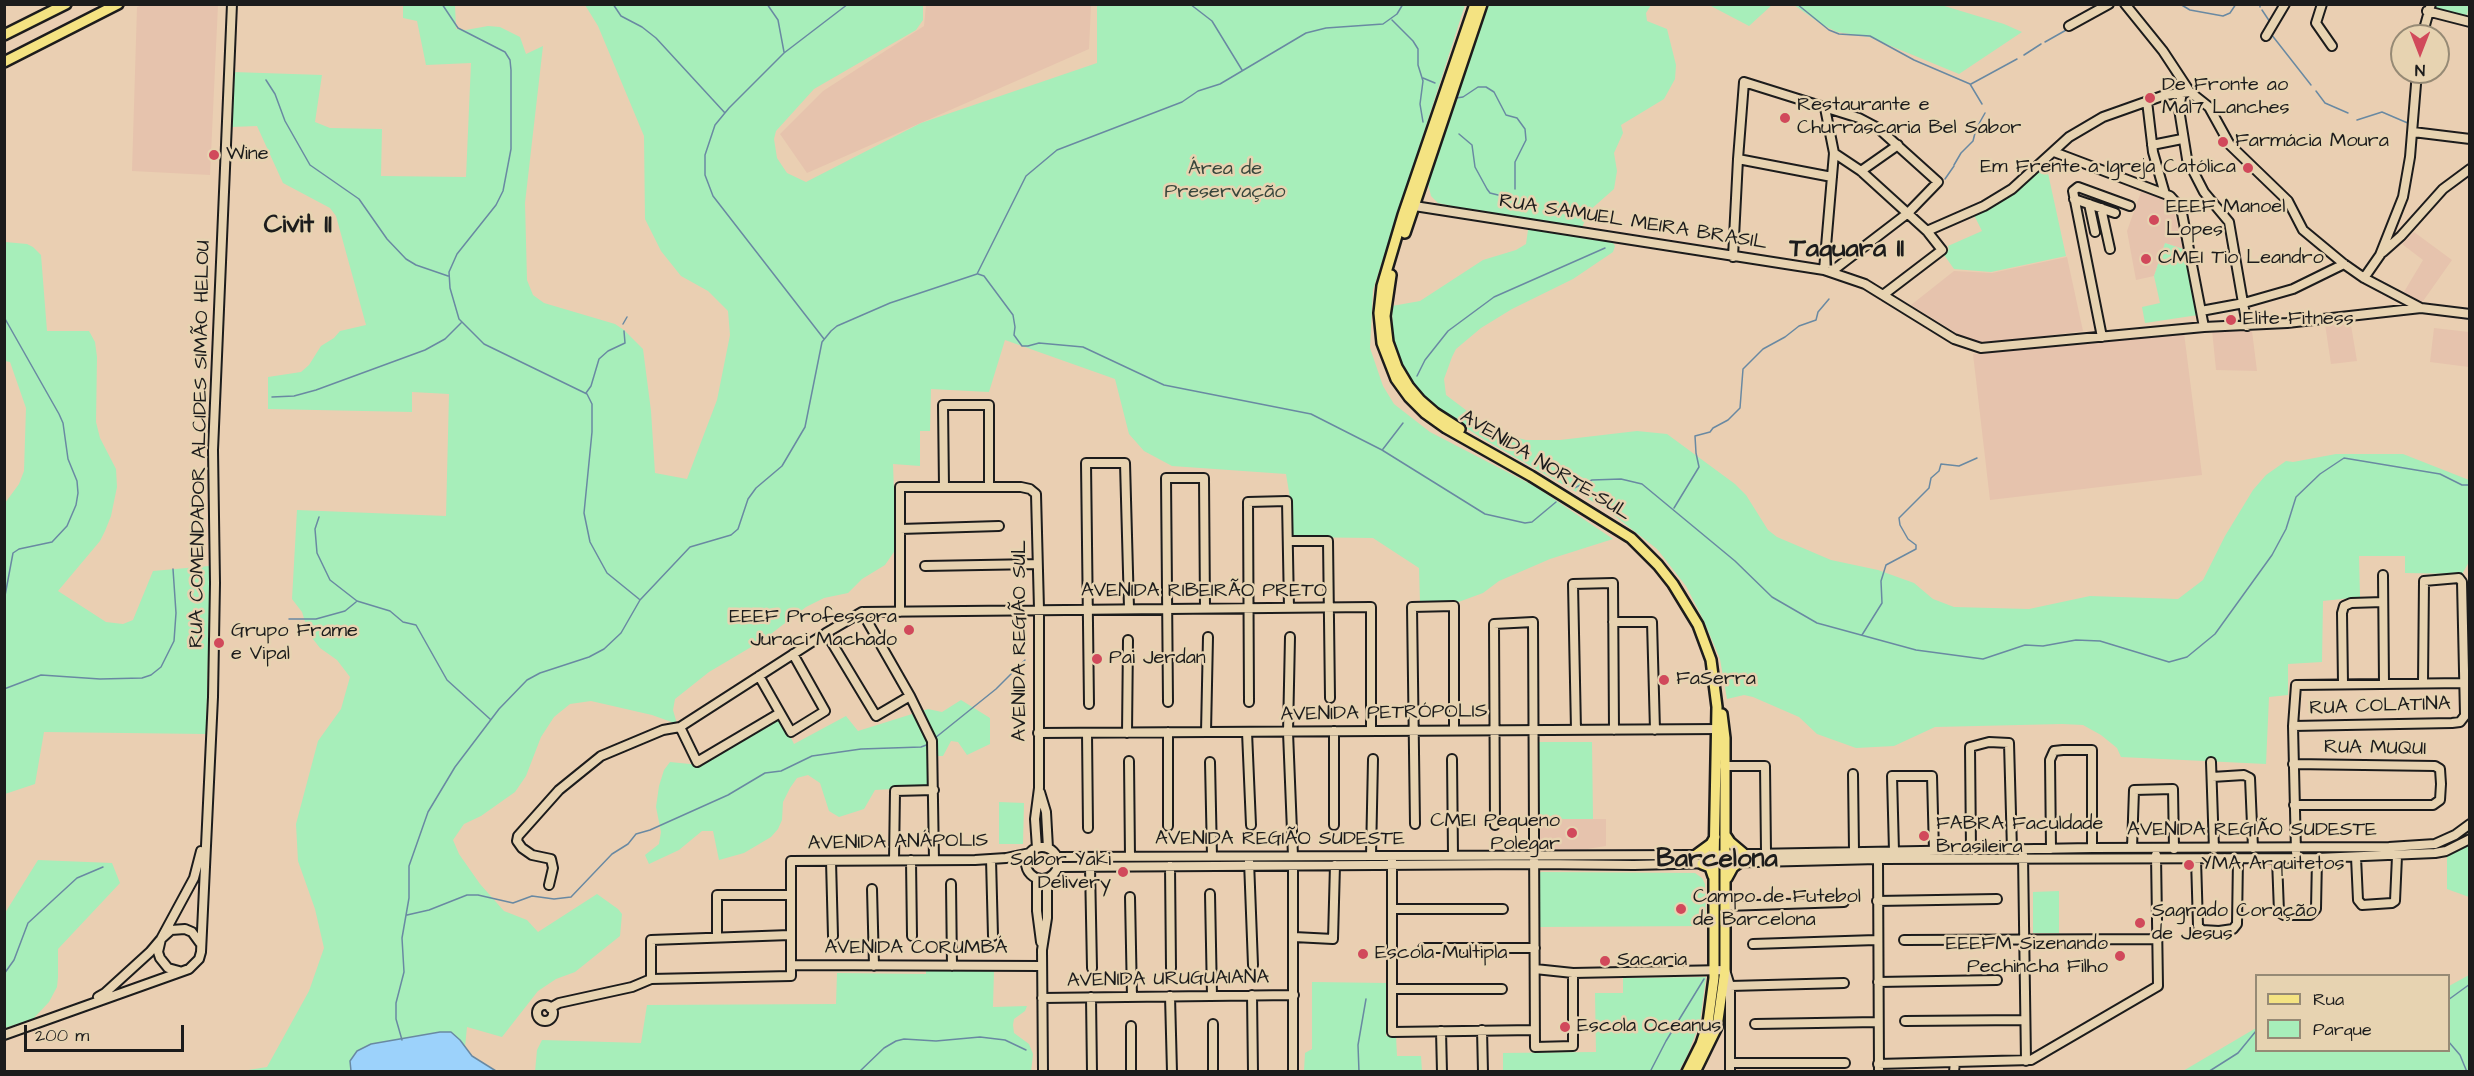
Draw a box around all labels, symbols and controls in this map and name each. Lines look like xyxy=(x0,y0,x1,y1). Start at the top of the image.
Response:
north arrow xyxy=(2390,24,2450,84)
text: N xyxy=(2415,59,2425,81)
place label: De Fronte ao Mal7 Lanches xyxy=(2162,74,2290,121)
marker: De Fronte ao Mal7 Lanches xyxy=(2143,91,2157,105)
place label: Restaurante e Churrascaria Bel Sabor xyxy=(1797,94,2021,141)
marker: Restaurante e Churrascaria Bel Sabor xyxy=(1778,111,1792,125)
place label: Farmácia Moura xyxy=(2235,130,2389,154)
marker: Farmácia Moura xyxy=(2216,135,2230,149)
place label: Wine xyxy=(226,143,269,167)
marker: Wine xyxy=(207,148,221,162)
place label: Em Frente a Igreja Católica xyxy=(1980,156,2236,180)
park label: Área de Preservação xyxy=(1164,158,1286,205)
marker: Em Frente a Igreja Católica xyxy=(2241,161,2255,175)
street label: RUA SAMUEL MEIRA BRASIL xyxy=(1497,190,1769,256)
place label: EEEF Manoel Lopes xyxy=(2166,196,2285,243)
district label: Civit II xyxy=(264,211,332,243)
marker: EEEF Manoel Lopes xyxy=(2147,213,2161,227)
district label: Taquara II xyxy=(1789,235,1905,267)
street label: RUA COMENDADOR ALCIDES SIMÃO HELOU xyxy=(185,240,217,648)
place label: CMEI Tio Leandro xyxy=(2158,247,2324,271)
marker: CMEI Tio Leandro xyxy=(2139,252,2153,266)
place label: Elite Fitness xyxy=(2243,308,2354,332)
marker: Elite Fitness xyxy=(2224,313,2238,327)
street label: AVENIDA NORTE-SUL xyxy=(1455,405,1635,527)
street label: AVENIDA REGIÃO SUL xyxy=(1009,540,1033,742)
street label: AVENIDA RIBEIRÃO PRETO xyxy=(1081,580,1327,604)
place label: EEEF Professora Juraci Machado xyxy=(729,606,897,653)
place label: Grupo Frame e Vipal xyxy=(231,620,358,667)
marker: EEEF Professora Juraci Machado xyxy=(902,623,916,637)
marker: Grupo Frame e Vipal xyxy=(212,636,226,650)
place label: Pai Jerdan xyxy=(1109,647,1206,671)
marker: Pai Jerdan xyxy=(1090,652,1104,666)
place label: FaSerra xyxy=(1676,668,1756,692)
marker: FaSerra xyxy=(1657,673,1671,687)
street label: RUA COLATINA xyxy=(2309,693,2451,721)
street label: AVENIDA PETRÓPOLIS xyxy=(1280,700,1488,728)
street label: RUA MUQUI xyxy=(2323,736,2427,762)
place label: CMEI Pequeno Polegar xyxy=(1430,810,1560,857)
place label: FABRA Faculdade Brasileira xyxy=(1936,813,2103,860)
street label: AVENIDA REGIÃO SUDESTE xyxy=(2127,819,2377,843)
marker: CMEI Pequeno Polegar xyxy=(1565,826,1579,840)
street label: AVENIDA REGIÃO SUDESTE xyxy=(1155,828,1405,852)
street label: AVENIDA ANÁPOLIS xyxy=(808,829,988,857)
marker: FABRA Faculdade Brasileira xyxy=(1917,829,1931,843)
district label: Barcelona xyxy=(1656,845,1778,877)
place label: Sabor Yaki Delivery xyxy=(1010,849,1111,896)
place label: YMA Arquitetos xyxy=(2201,853,2345,877)
marker: YMA Arquitetos xyxy=(2182,858,2196,872)
marker: Sabor Yaki Delivery xyxy=(1116,865,1130,879)
place label: Campo de Futebol de Barcelona xyxy=(1693,886,1861,933)
place label: Sagrado Coração de Jesus xyxy=(2152,900,2317,947)
marker: Campo de Futebol de Barcelona xyxy=(1674,902,1688,916)
marker: Sagrado Coração de Jesus xyxy=(2133,916,2147,930)
place label: EEEFM Sizenando Pechincha Filho xyxy=(1946,933,2108,980)
street label: AVENIDA CORUMBÁ xyxy=(824,937,1008,961)
place label: Escola Multipla xyxy=(1375,942,1508,966)
marker: Escola Multipla xyxy=(1356,947,1370,961)
place label: Sacaria xyxy=(1617,949,1687,973)
marker: EEEFM Sizenando Pechincha Filho xyxy=(2113,949,2127,963)
marker: Sacaria xyxy=(1598,954,1612,968)
street label: AVENIDA URUGUAIANA xyxy=(1067,966,1269,994)
legend xyxy=(2255,974,2450,1052)
text: Rua xyxy=(2313,987,2344,1012)
scale bar xyxy=(27,1013,188,1051)
place label: Escola Oceanus xyxy=(1577,1015,1721,1039)
text: Parque xyxy=(2313,1017,2372,1042)
marker: Escola Oceanus xyxy=(1558,1020,1572,1034)
text: 200 m xyxy=(35,1023,89,1048)

